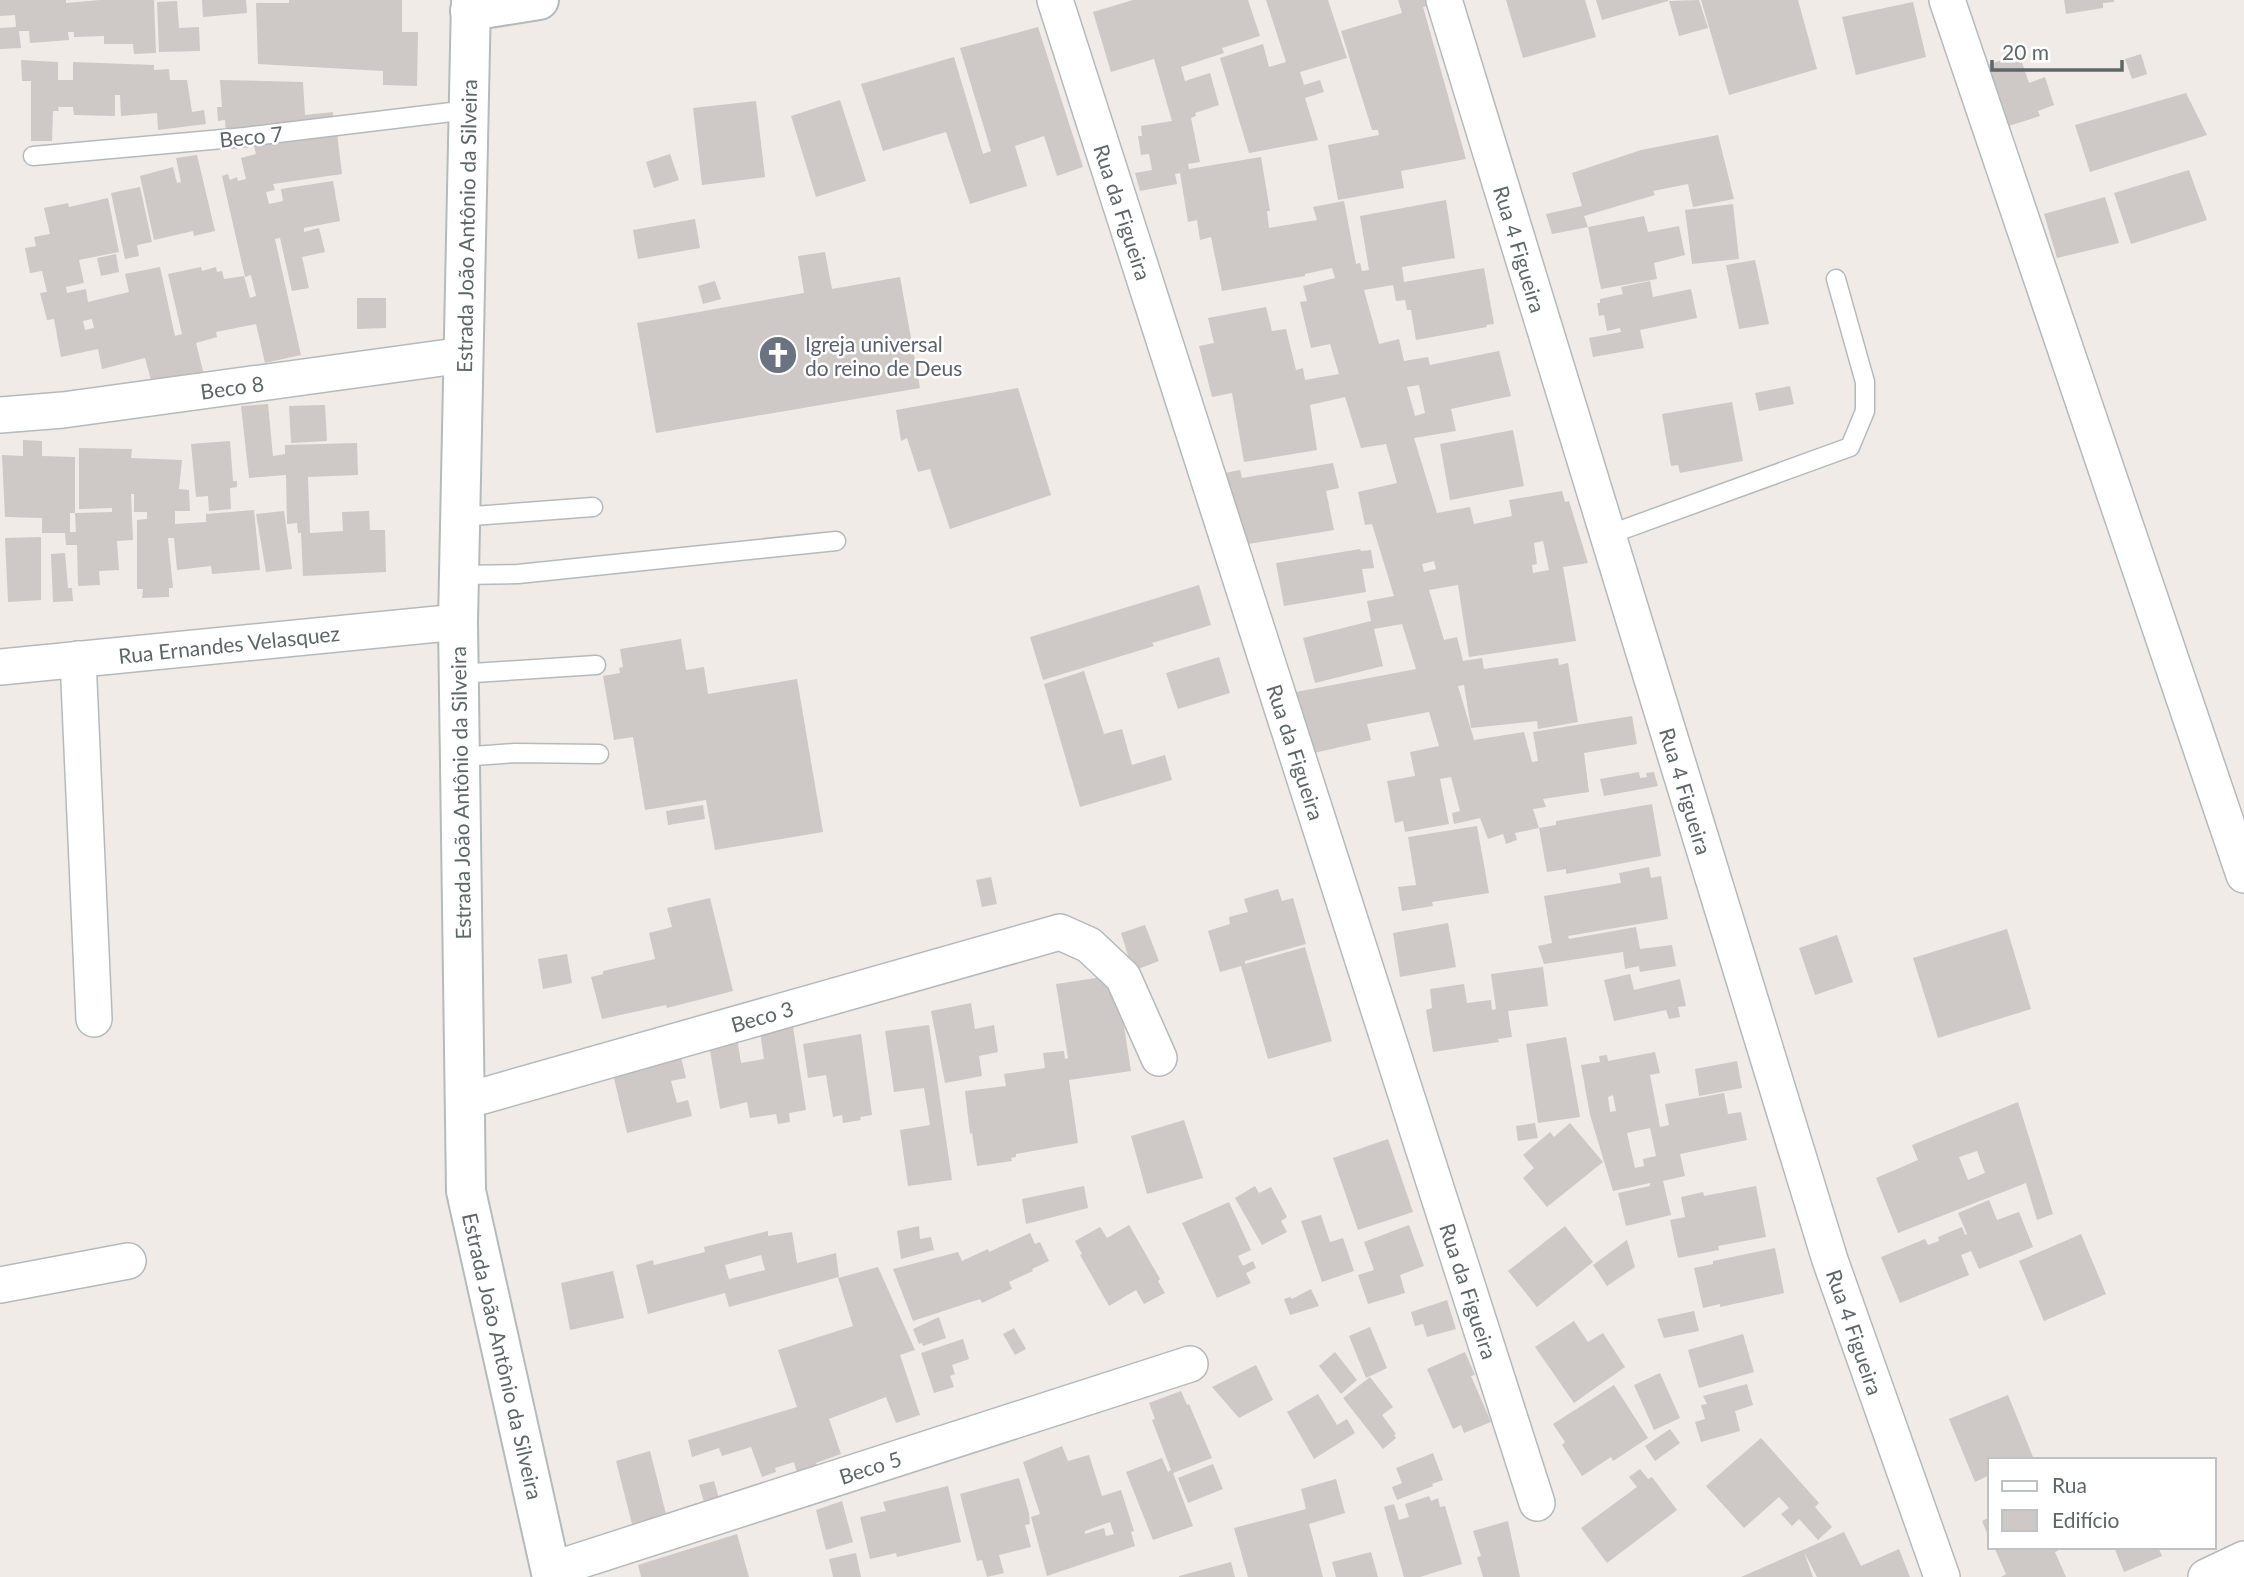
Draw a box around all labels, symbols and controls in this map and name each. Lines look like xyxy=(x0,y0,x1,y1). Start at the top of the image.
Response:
scale bar xyxy=(1992,28,2122,72)
text: 20 m xyxy=(2002,39,2049,64)
street label: Estrada João Antônio da Silveira xyxy=(451,79,481,373)
street label: Beco 7 xyxy=(218,120,284,152)
street label: Rua da Figueira xyxy=(1089,141,1157,283)
street label: Rua 4 Figueira xyxy=(1489,183,1551,315)
place label: Igreja universal do reino de Deus xyxy=(805,331,962,380)
church icon: Igreja universal do reino de Deus xyxy=(757,334,799,376)
street label: Beco 8 xyxy=(199,370,265,404)
street label: Rua Ernandes Velasquez xyxy=(117,620,341,668)
street label: Estrada João Antônio da Silveira xyxy=(445,646,475,940)
street label: Rua da Figueira xyxy=(1262,681,1330,823)
street label: Rua 4 Figueira xyxy=(1655,725,1717,857)
street label: Beco 3 xyxy=(728,995,796,1037)
street label: Estrada João Antônio da Silveira xyxy=(458,1210,548,1502)
street label: Rua da Figueira xyxy=(1435,1220,1503,1362)
street label: Rua 4 Figueira xyxy=(1822,1266,1888,1398)
street label: Beco 5 xyxy=(836,1445,904,1489)
legend xyxy=(1988,1458,2216,1549)
text: Rua xyxy=(2052,1472,2087,1497)
text: Edifício xyxy=(2052,1507,2120,1532)

